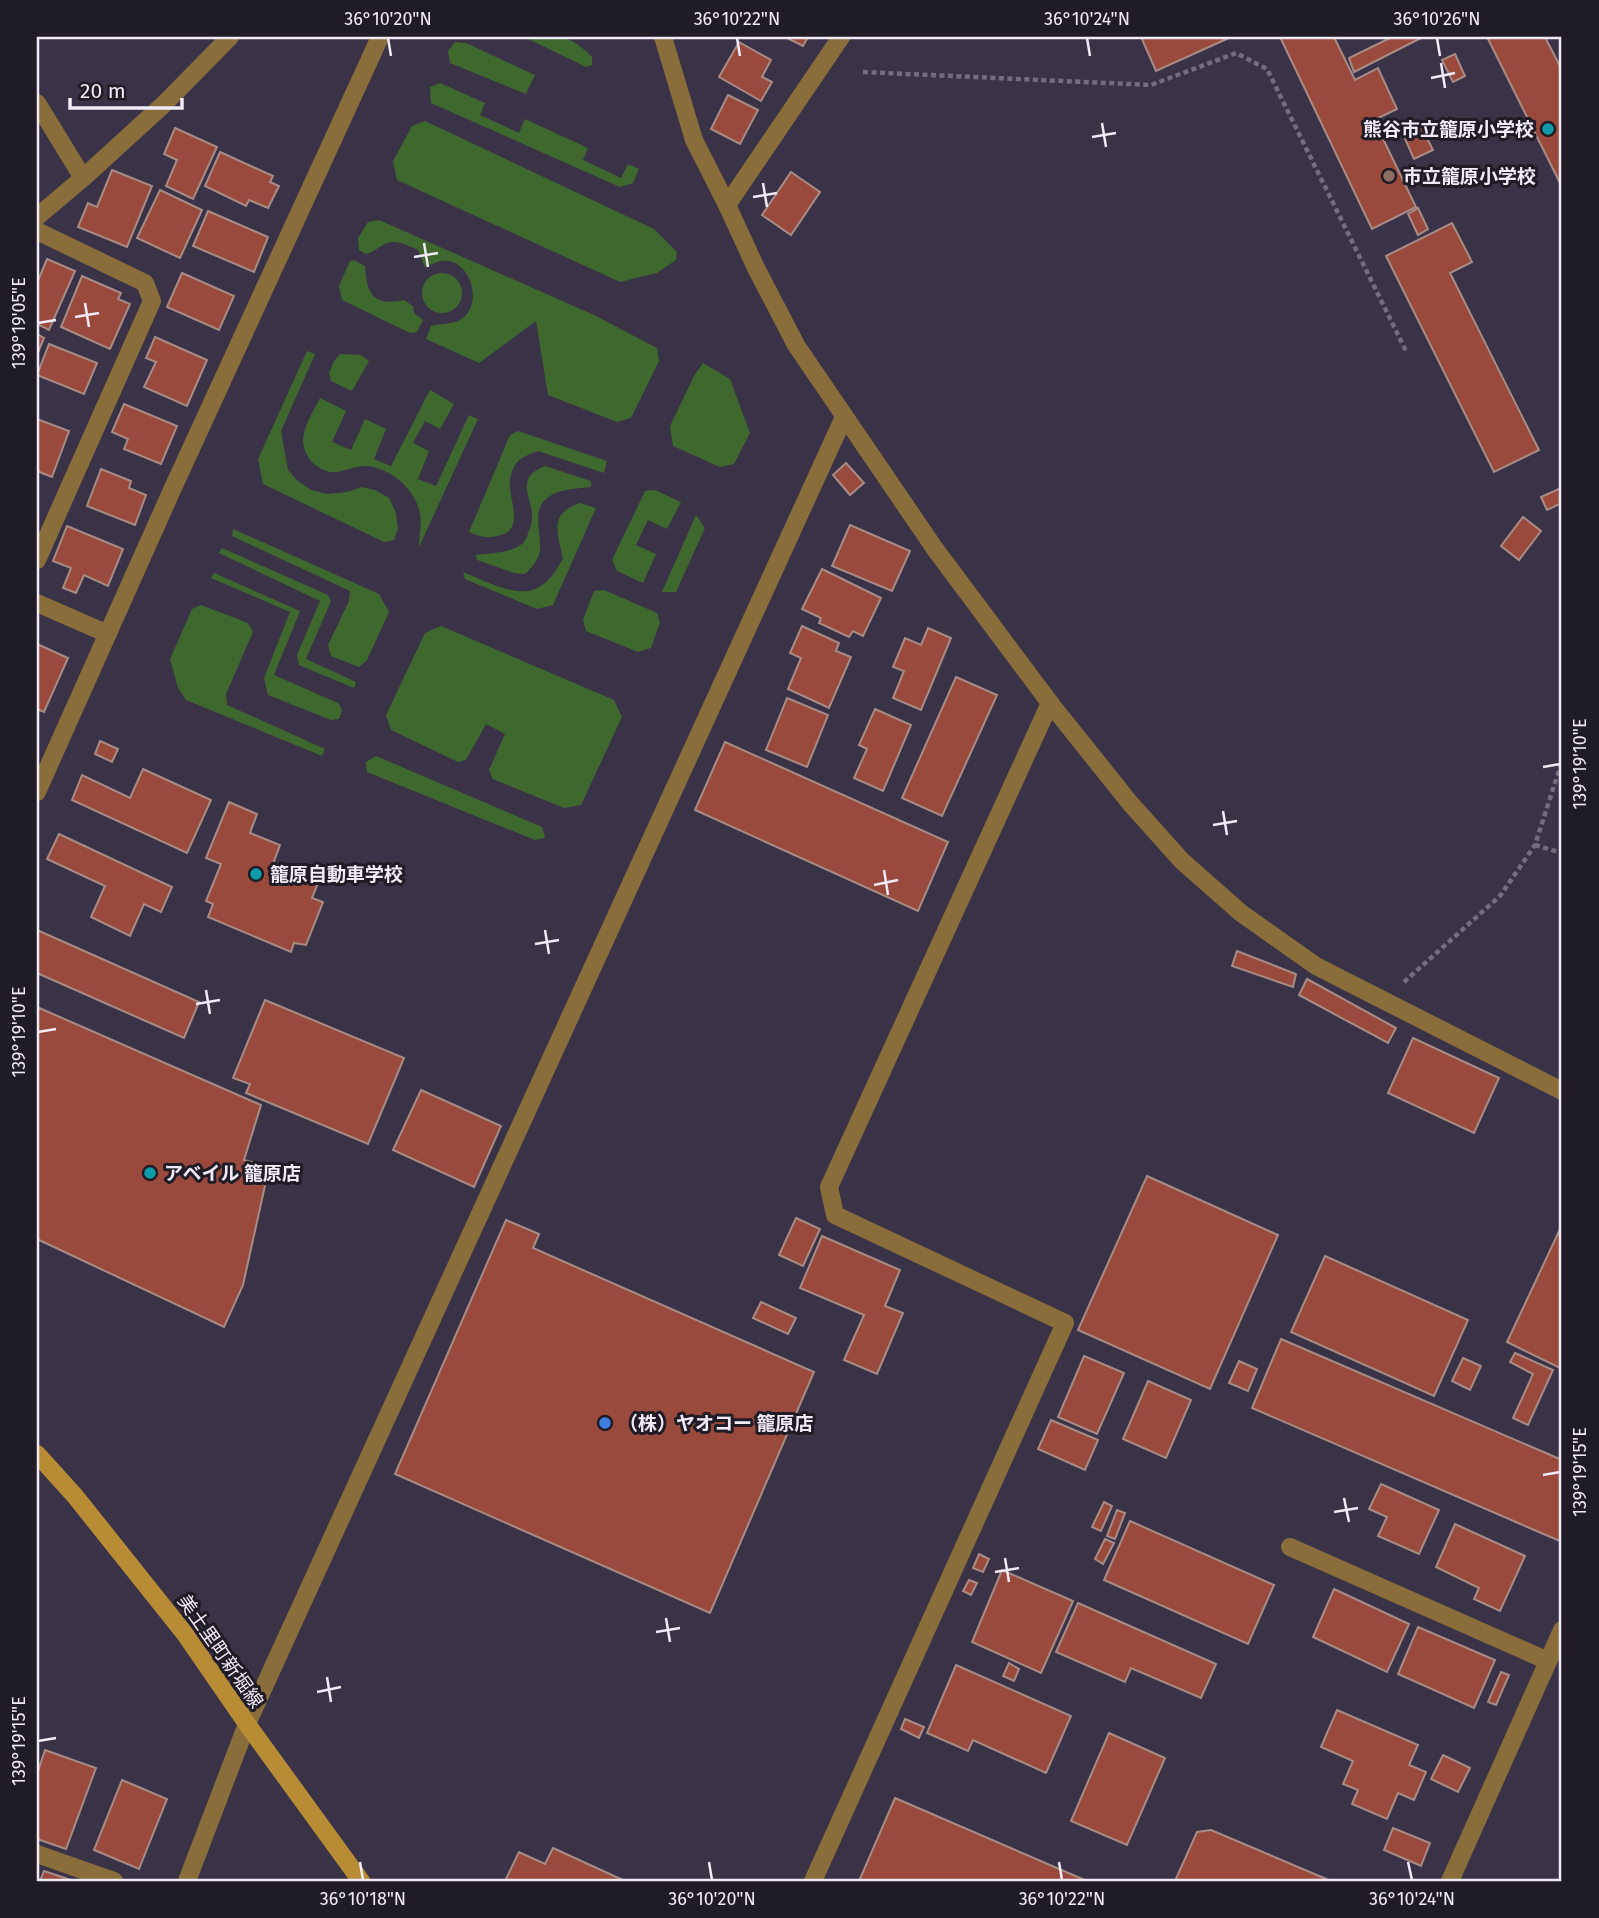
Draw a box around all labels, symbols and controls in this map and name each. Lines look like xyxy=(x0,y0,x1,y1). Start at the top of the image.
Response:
text: 36°10'20"N xyxy=(344,8,432,30)
text: 36°10'22"N xyxy=(694,8,780,30)
text: 36°10'24"N xyxy=(1044,8,1130,30)
text: 36°10'26"N xyxy=(1393,8,1481,30)
scale bar xyxy=(70,66,182,110)
text: 20 m xyxy=(80,78,126,104)
place label: 熊谷市立籠原小学校 xyxy=(1363,118,1534,141)
marker: 熊谷市立籠原小学校 xyxy=(1540,121,1556,137)
place label: 市立籠原小学校 xyxy=(1403,165,1536,188)
marker: 市立籠原小学校 xyxy=(1381,168,1397,184)
text: 139°19'05"E xyxy=(8,277,30,369)
text: 139°19'10"E xyxy=(1569,718,1591,810)
place label: 籠原自動車学校 xyxy=(270,863,403,886)
marker: 籠原自動車学校 xyxy=(248,866,264,882)
text: 139°19'10"E xyxy=(8,986,30,1078)
place label: アベイル 籠原店 xyxy=(164,1162,301,1185)
marker: アベイル 籠原店 xyxy=(142,1165,158,1181)
place label: （株）ヤオコー 籠原店 xyxy=(619,1412,814,1435)
marker: （株）ヤオコー 籠原店 xyxy=(597,1415,613,1431)
text: 139°19'15"E xyxy=(1569,1427,1591,1517)
street label: 美土里町新堀線 xyxy=(173,1590,268,1712)
text: 139°19'15"E xyxy=(8,1696,30,1786)
text: 36°10'18"N xyxy=(320,1888,406,1910)
text: 36°10'20"N xyxy=(668,1888,756,1910)
text: 36°10'22"N xyxy=(1019,1888,1105,1910)
text: 36°10'24"N xyxy=(1369,1888,1455,1910)

